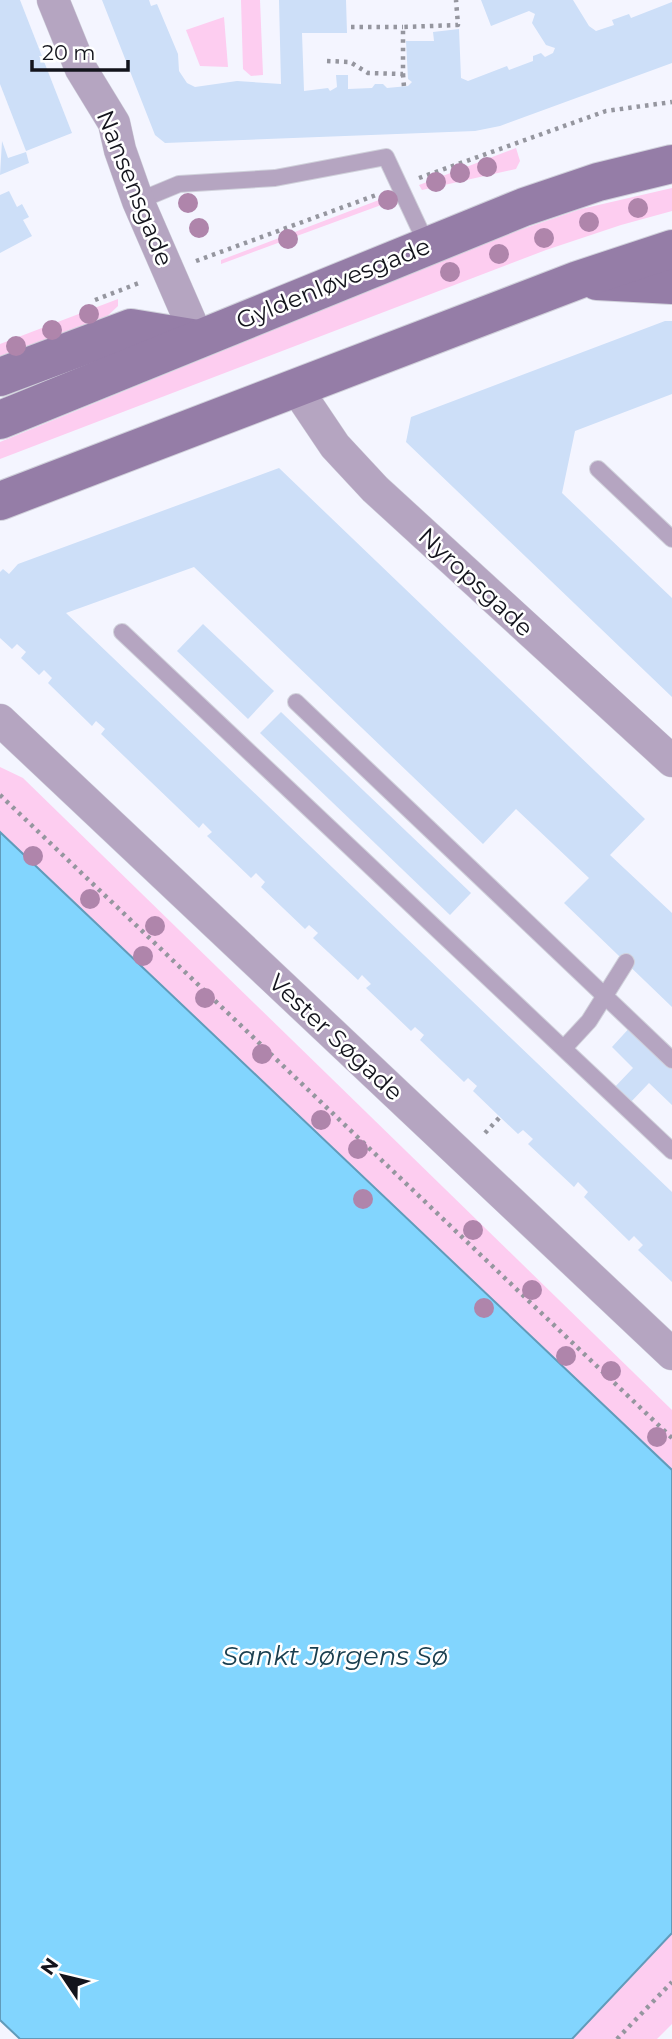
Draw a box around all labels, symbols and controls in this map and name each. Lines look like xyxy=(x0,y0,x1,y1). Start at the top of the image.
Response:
scale bar xyxy=(32,28,128,72)
text: 20 m xyxy=(42,40,96,65)
street label: Nansensgade xyxy=(91,106,179,270)
street label: Gyldenløvesgade xyxy=(232,231,434,335)
street label: Nyropsgade xyxy=(413,522,539,642)
street label: Vester Søgade xyxy=(263,968,409,1106)
water label: Sankt Jørgens Sø xyxy=(222,1640,448,1672)
north arrow xyxy=(28,1941,98,2011)
text: N xyxy=(36,1954,63,1979)

